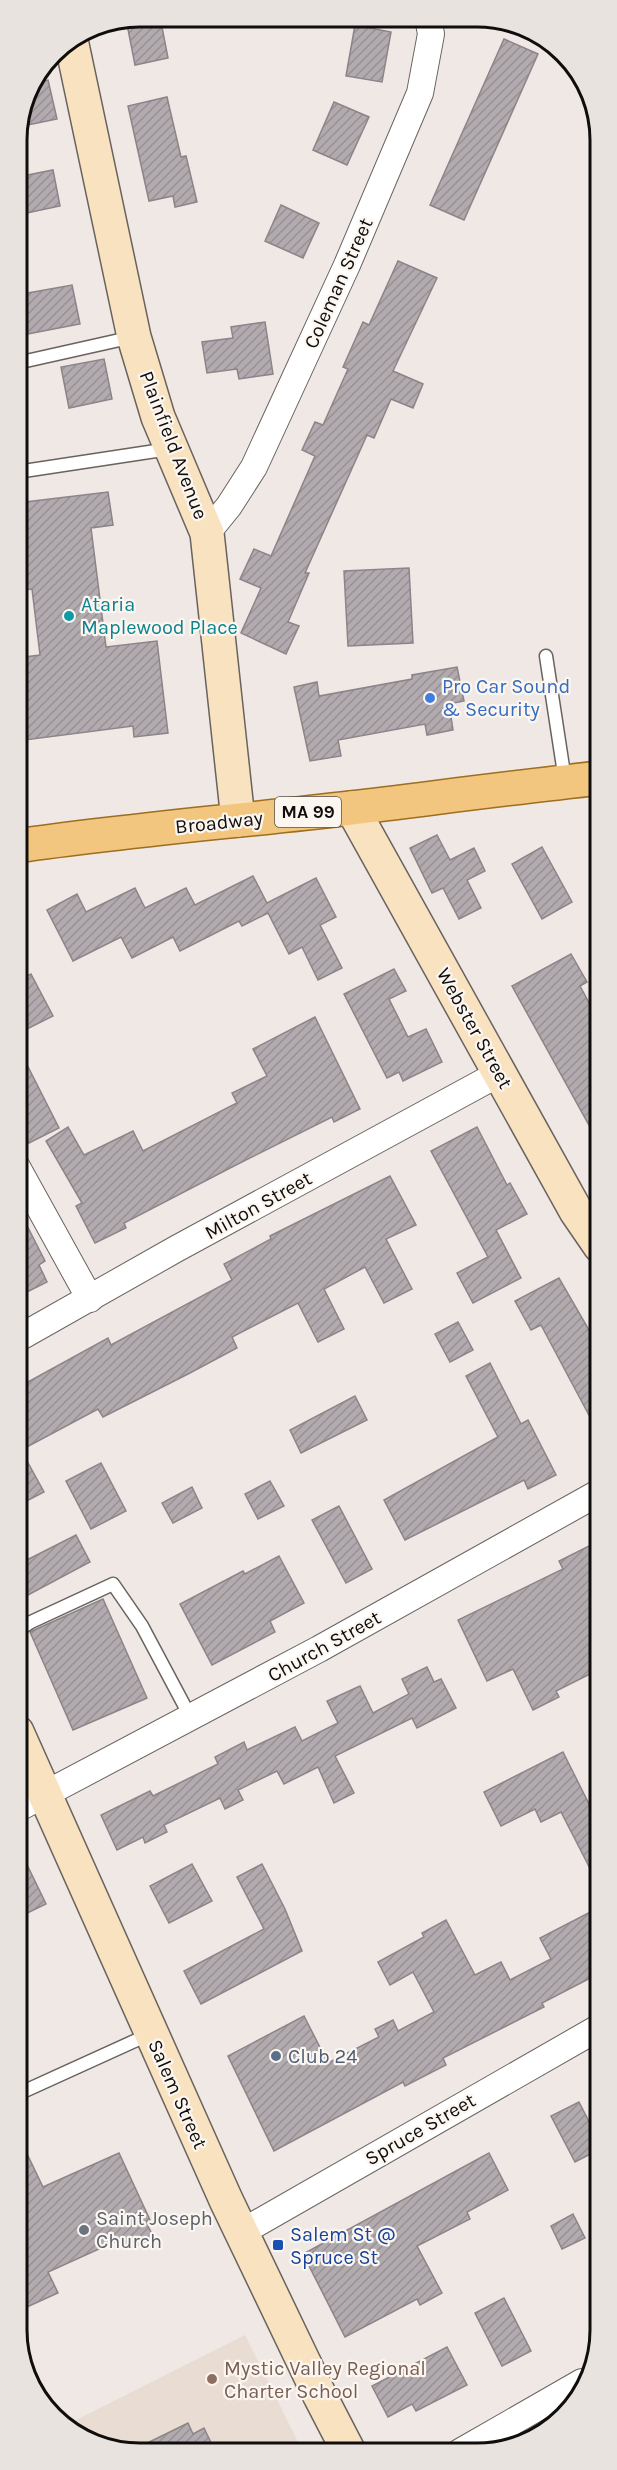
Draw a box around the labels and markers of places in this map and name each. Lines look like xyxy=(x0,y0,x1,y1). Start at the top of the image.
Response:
place label: Ataria Maplewood Place xyxy=(81,593,238,639)
marker: Ataria Maplewood Place xyxy=(62,609,76,623)
place label: Pro Car Sound & Security xyxy=(442,675,570,721)
marker: Pro Car Sound & Security xyxy=(423,691,437,705)
place label: Club 24 xyxy=(288,2045,357,2068)
marker: Club 24 xyxy=(269,2049,283,2063)
place label: Saint Joseph Church xyxy=(96,2207,213,2253)
marker: Saint Joseph Church xyxy=(77,2223,91,2237)
place label: Salem St @ Spruce St xyxy=(290,2223,396,2269)
marker: Salem St @ Spruce St xyxy=(271,2238,285,2252)
place label: Mystic Valley Regional Charter School xyxy=(224,2357,426,2403)
marker: Mystic Valley Regional Charter School xyxy=(205,2372,219,2386)

